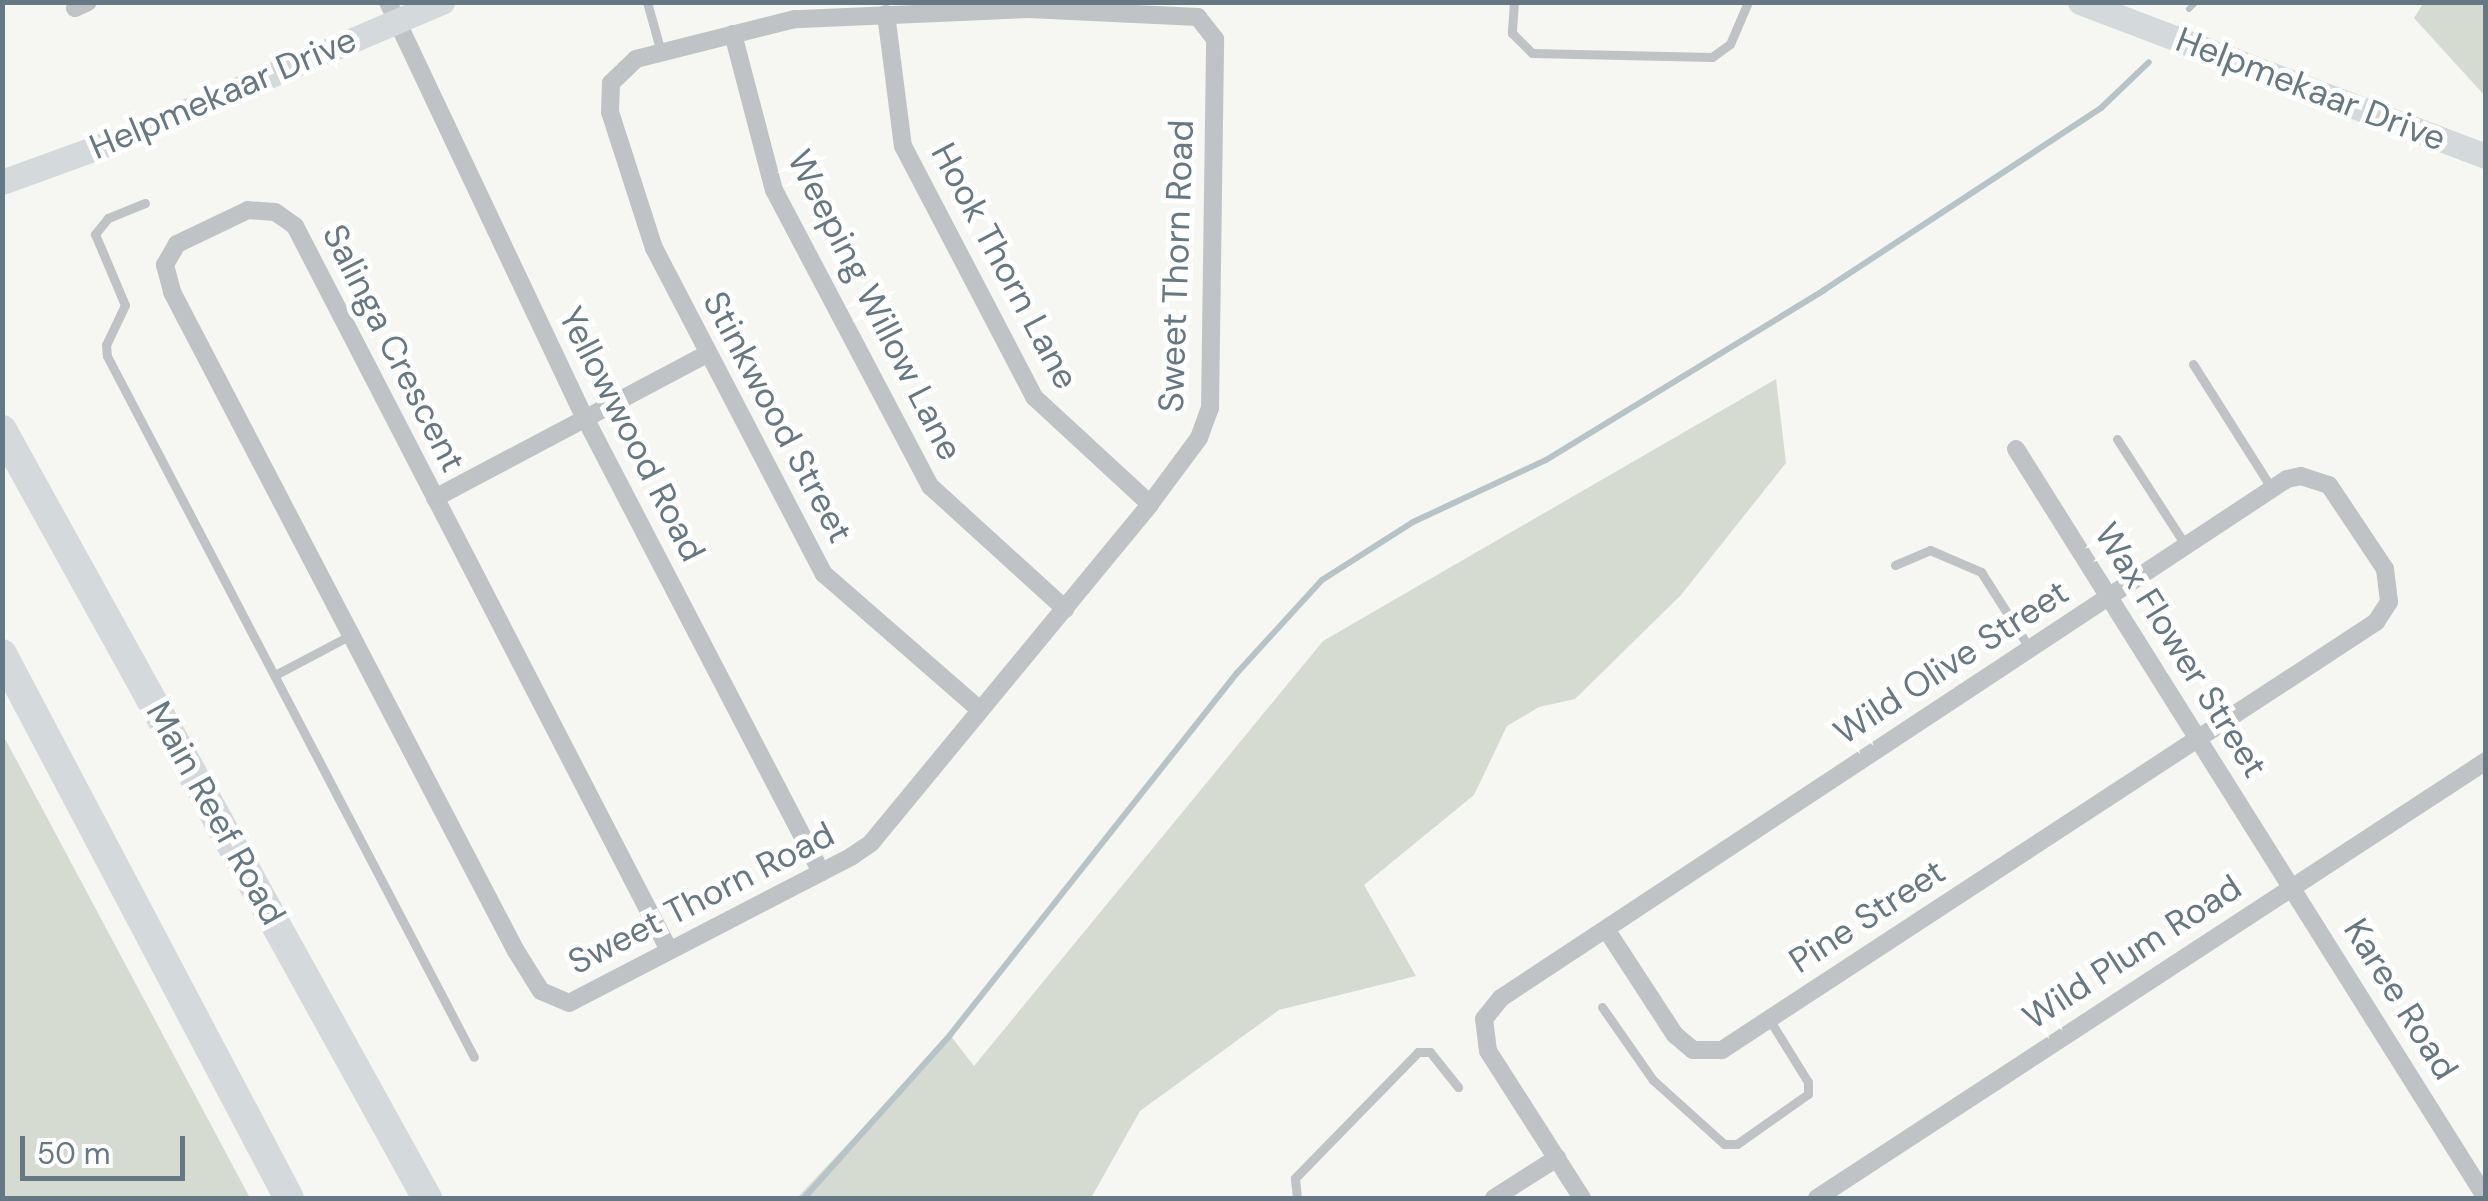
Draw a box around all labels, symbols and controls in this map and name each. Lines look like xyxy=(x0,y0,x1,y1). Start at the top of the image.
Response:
street label: Helpmekaar Drive xyxy=(84,18,362,168)
street label: Helpmekaar Drive xyxy=(2170,18,2452,160)
street label: Sweet Thorn Road xyxy=(1150,119,1202,413)
street label: Hook Thorn Lane xyxy=(922,136,1088,396)
street label: Weeping Willow Lane xyxy=(779,143,971,467)
street label: Salinga Crescent xyxy=(314,217,474,479)
street label: Stinkwood Street xyxy=(694,284,862,550)
street label: Yellowwood Road xyxy=(550,300,714,568)
street label: Wax Flower Street xyxy=(2086,515,2276,785)
street label: Wild Olive Street xyxy=(1826,571,2076,753)
street label: Main Reef Road xyxy=(137,694,295,932)
street label: Sweet Thorn Road xyxy=(561,813,841,983)
street label: Pine Street xyxy=(1781,850,1953,982)
street label: Wild Plum Road xyxy=(2015,866,2249,1038)
street label: Karee Road xyxy=(2335,911,2467,1087)
scale bar xyxy=(25,1116,190,1178)
text: 50 m xyxy=(37,1134,111,1173)

